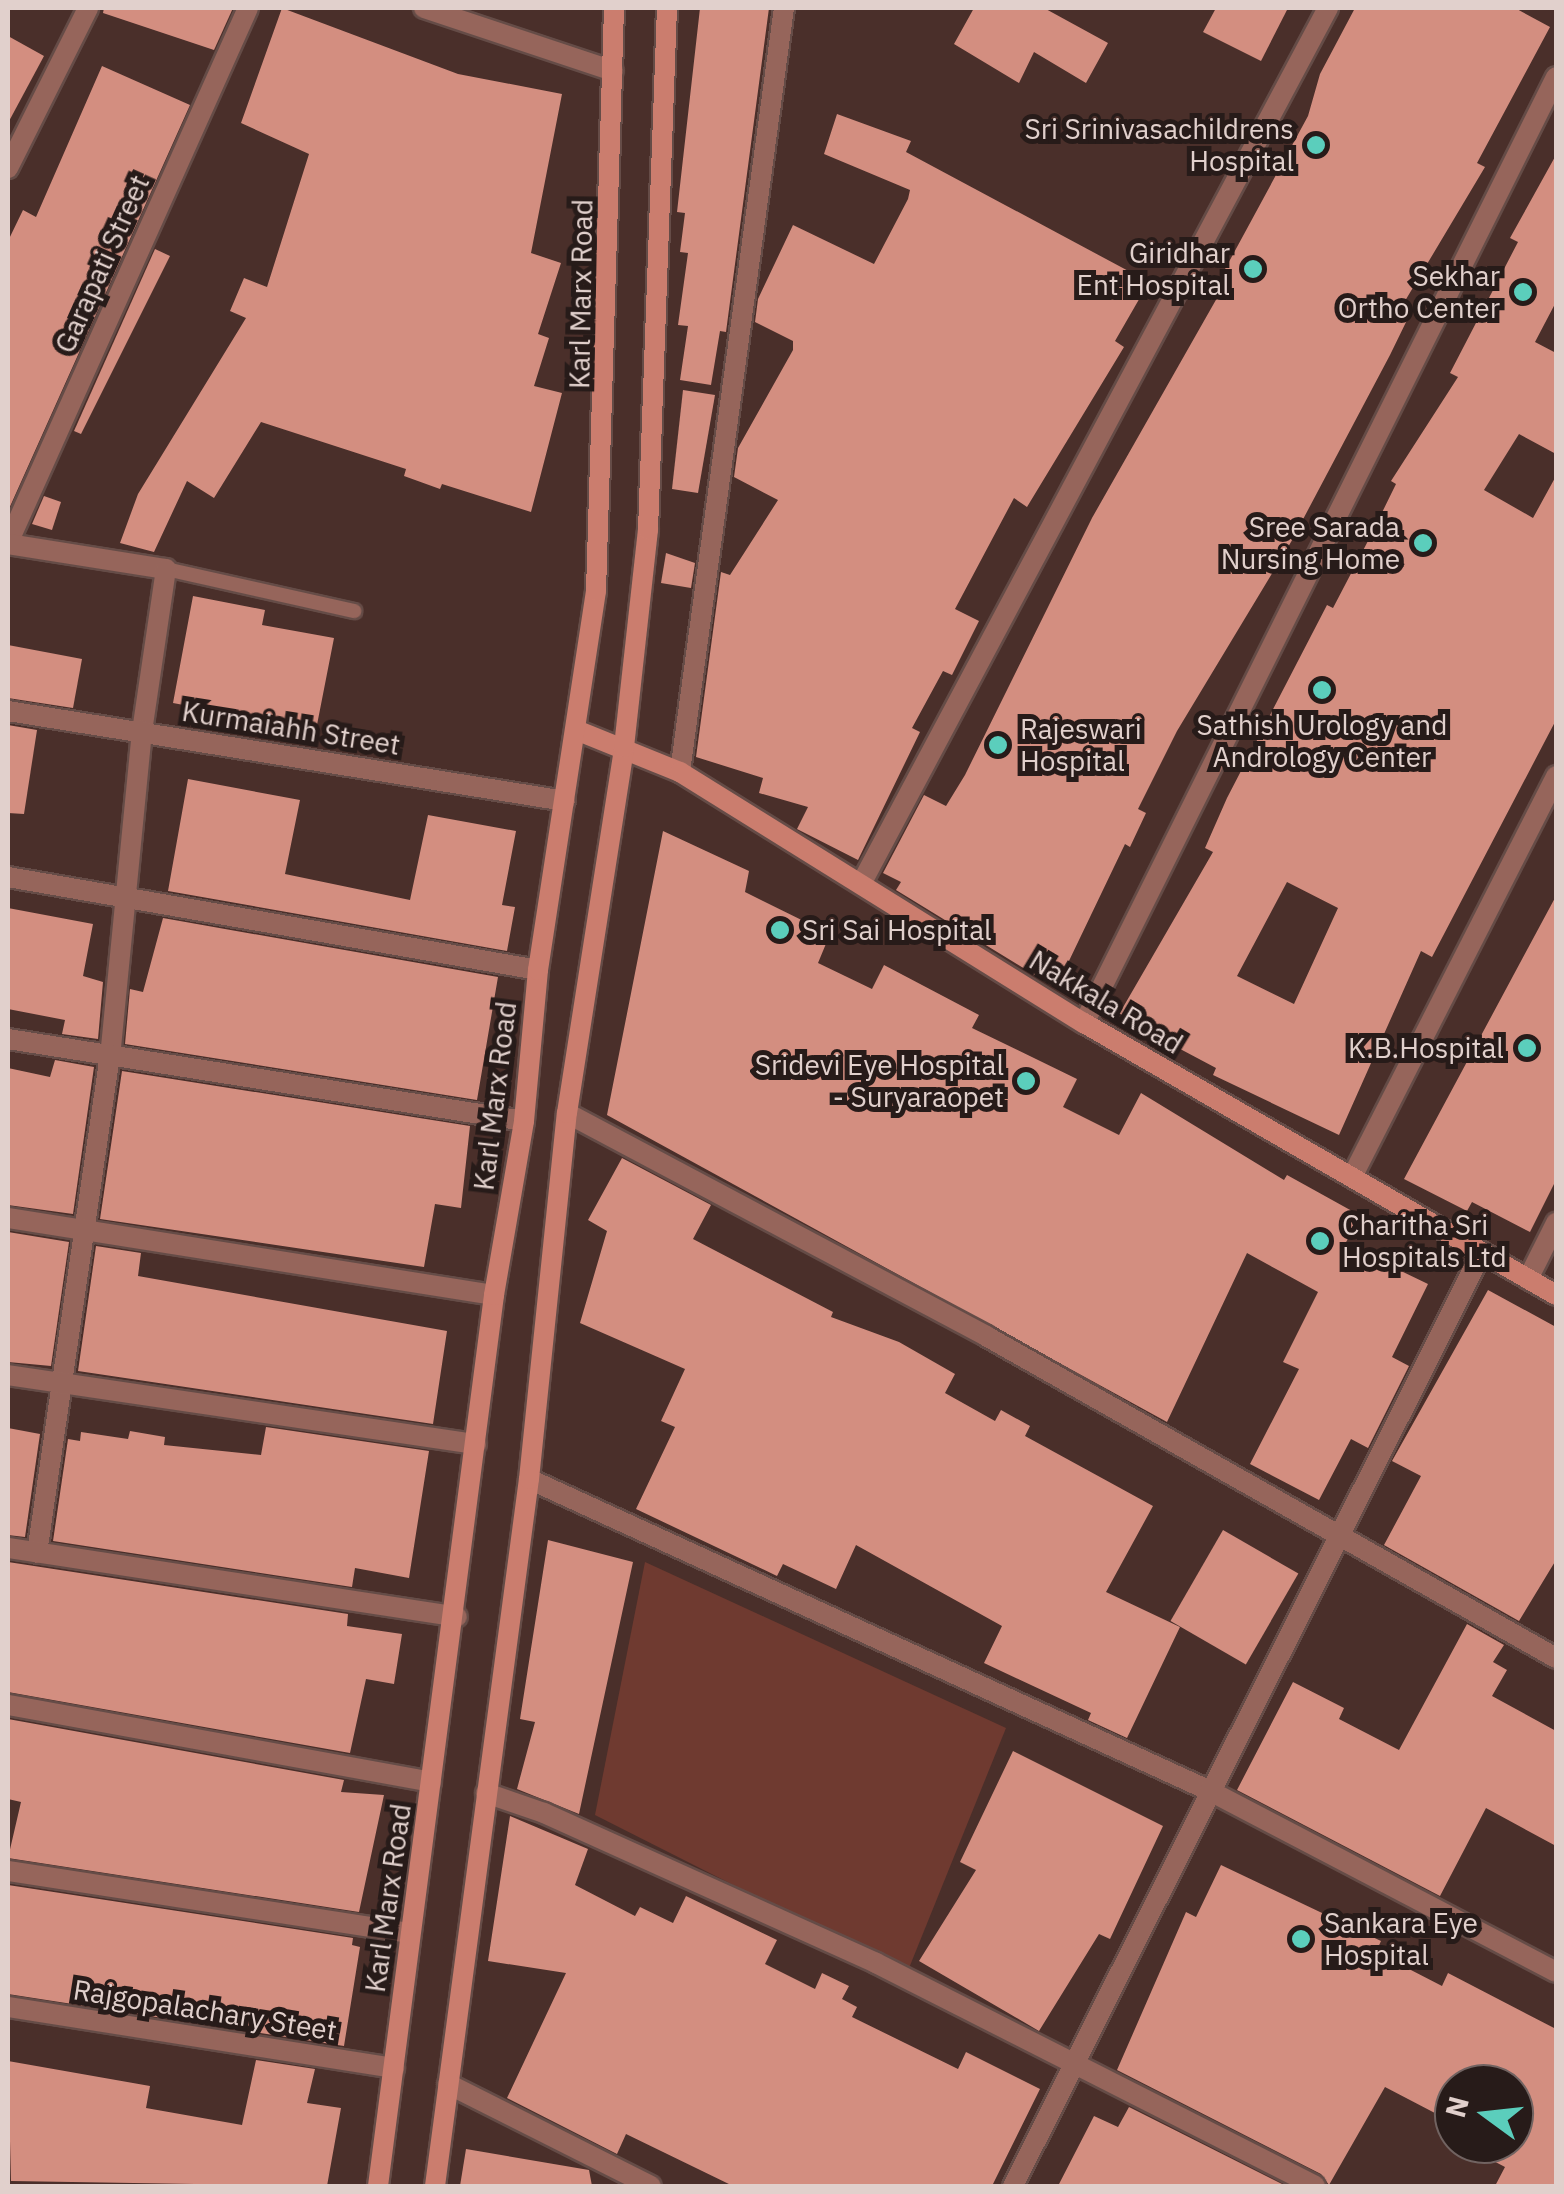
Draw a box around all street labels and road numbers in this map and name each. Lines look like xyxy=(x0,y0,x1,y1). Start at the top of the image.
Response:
street label: Garapati Street xyxy=(48,170,156,358)
street label: Karl Marx Road xyxy=(563,199,599,389)
street label: Kurmaiahh Street xyxy=(180,694,402,762)
street label: Nakkala Road xyxy=(1023,943,1189,1061)
street label: Karl Marx Road xyxy=(467,1000,523,1192)
street label: Karl Marx Road xyxy=(358,1802,418,1994)
street label: Rajgopalachary Steet xyxy=(71,1973,339,2047)

